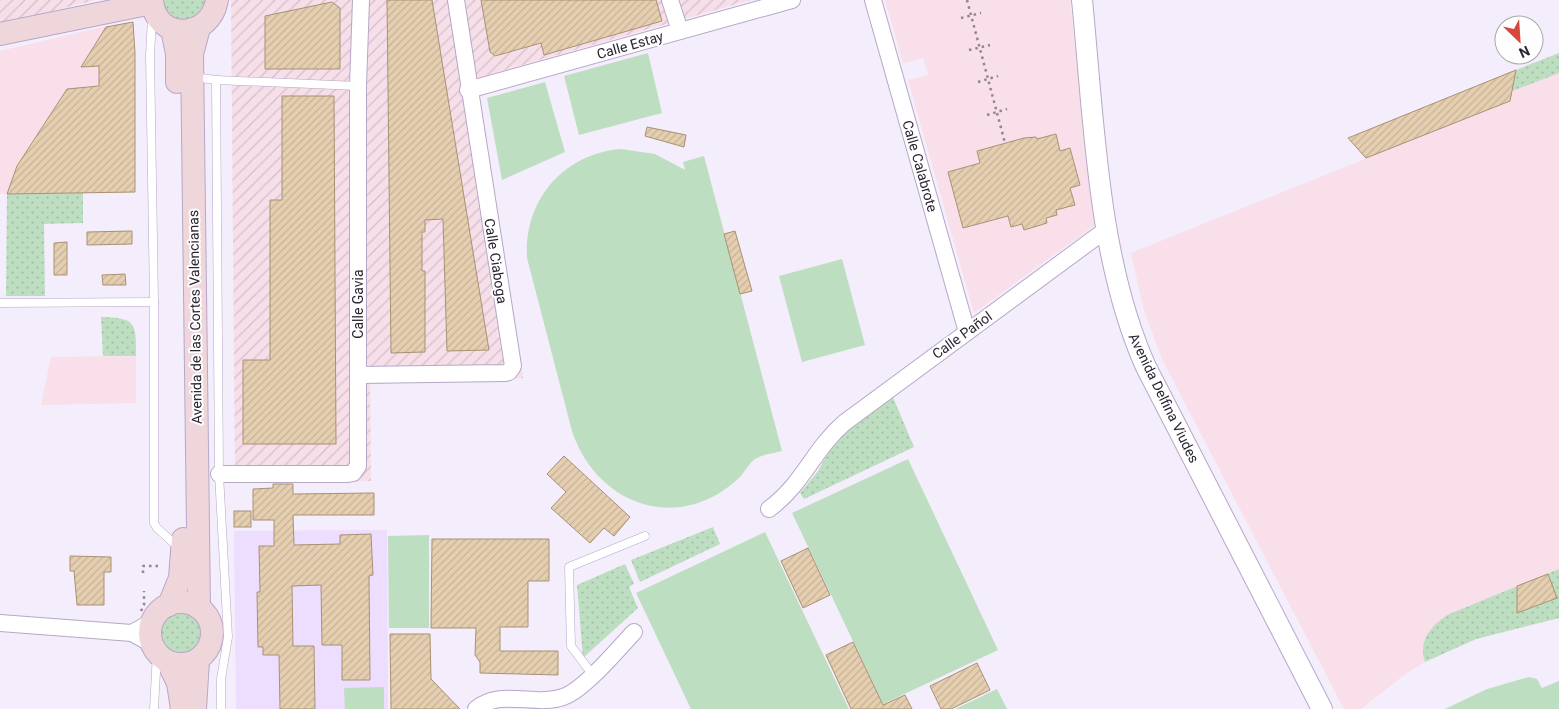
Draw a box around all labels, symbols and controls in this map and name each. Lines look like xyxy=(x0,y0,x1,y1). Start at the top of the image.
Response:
north arrow xyxy=(1494,15,1544,65)
street label: Calle Estay xyxy=(595,28,665,62)
text: N xyxy=(1517,42,1532,61)
street label: Calle Calabrote xyxy=(899,118,941,214)
street label: Avenida de las Cortes Valencianas xyxy=(185,210,205,424)
street label: Calle Ciaboga xyxy=(481,217,511,305)
street label: Calle Gavia xyxy=(350,269,366,339)
street label: Calle Pañol xyxy=(929,308,995,362)
street label: Avenida Delfina Viudes xyxy=(1126,331,1202,465)

